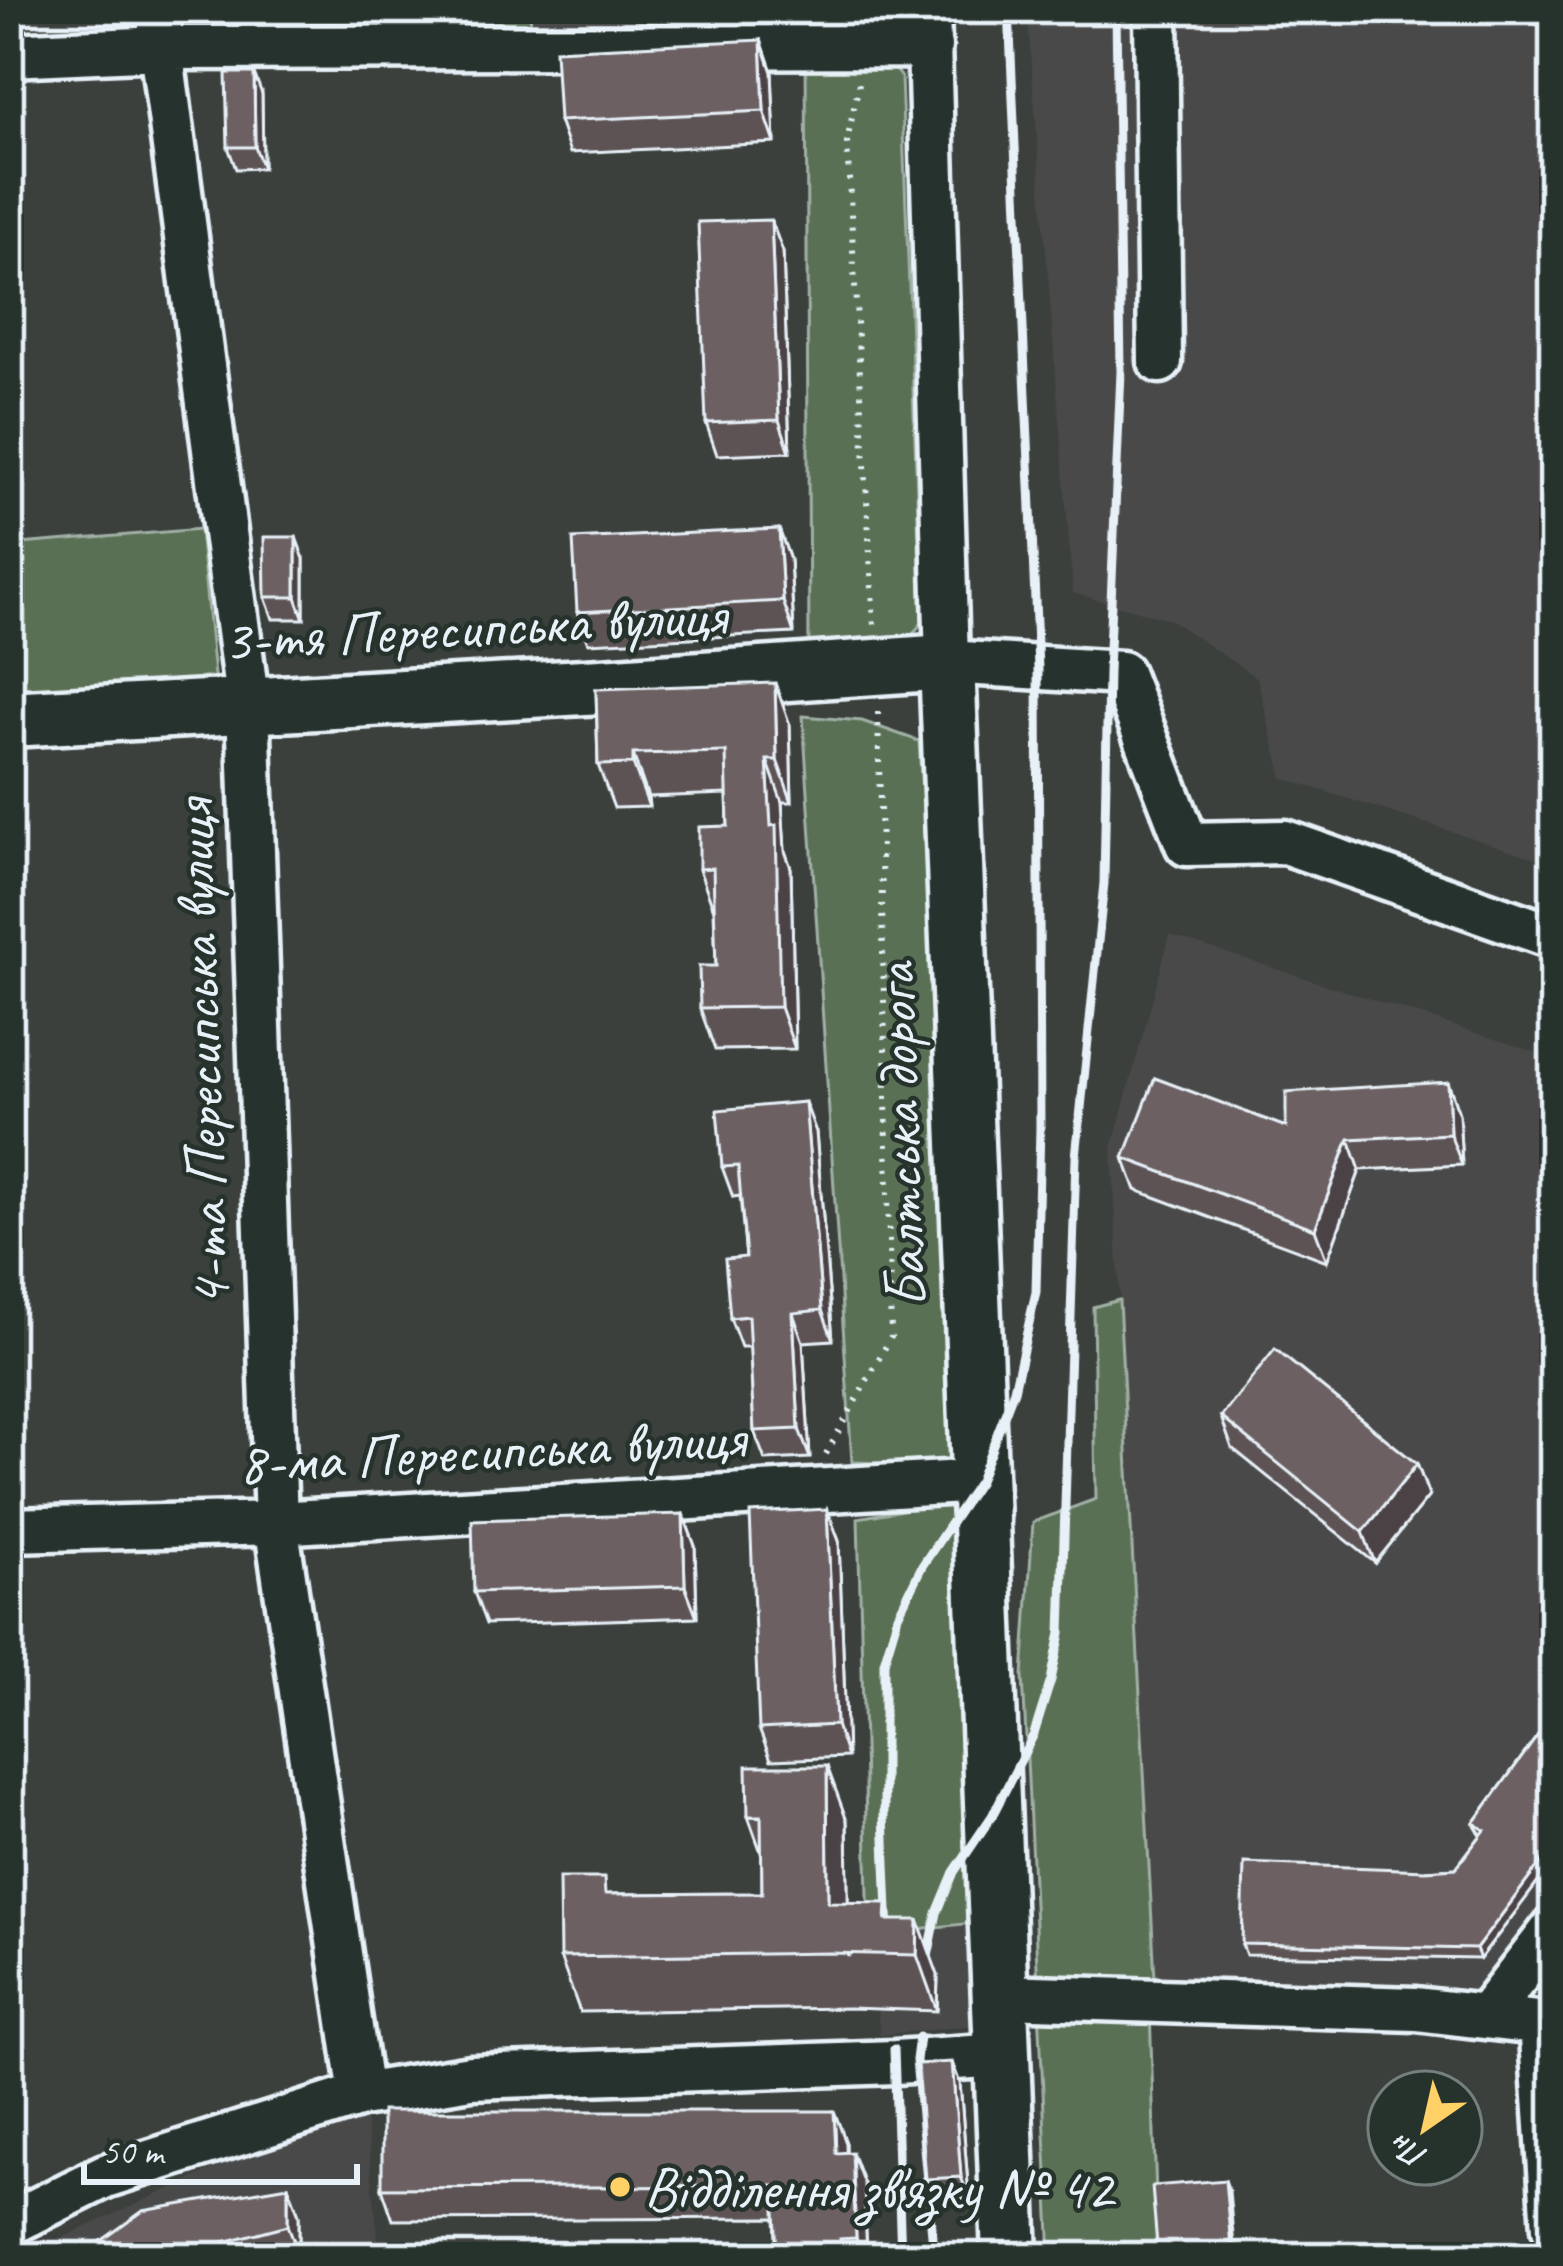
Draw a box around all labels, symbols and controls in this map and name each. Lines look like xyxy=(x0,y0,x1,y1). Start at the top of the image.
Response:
street label: 3-тя Пересипська вулиця xyxy=(221,576,732,678)
street label: 4-та Пересипська вулиця xyxy=(154,794,248,1309)
street label: Балтська дорога xyxy=(856,959,944,1309)
street label: 8-ма Пересипська вулиця xyxy=(236,1399,751,1501)
north arrow xyxy=(1365,2068,1485,2188)
scale bar xyxy=(84,2110,357,2184)
text: Пн xyxy=(1381,2124,1435,2179)
text: 50 m xyxy=(102,2129,166,2175)
place label: Відділення зв'язку № 42 xyxy=(644,2150,1118,2226)
marker: Відділення зв'язку № 42 xyxy=(607,2174,633,2200)

